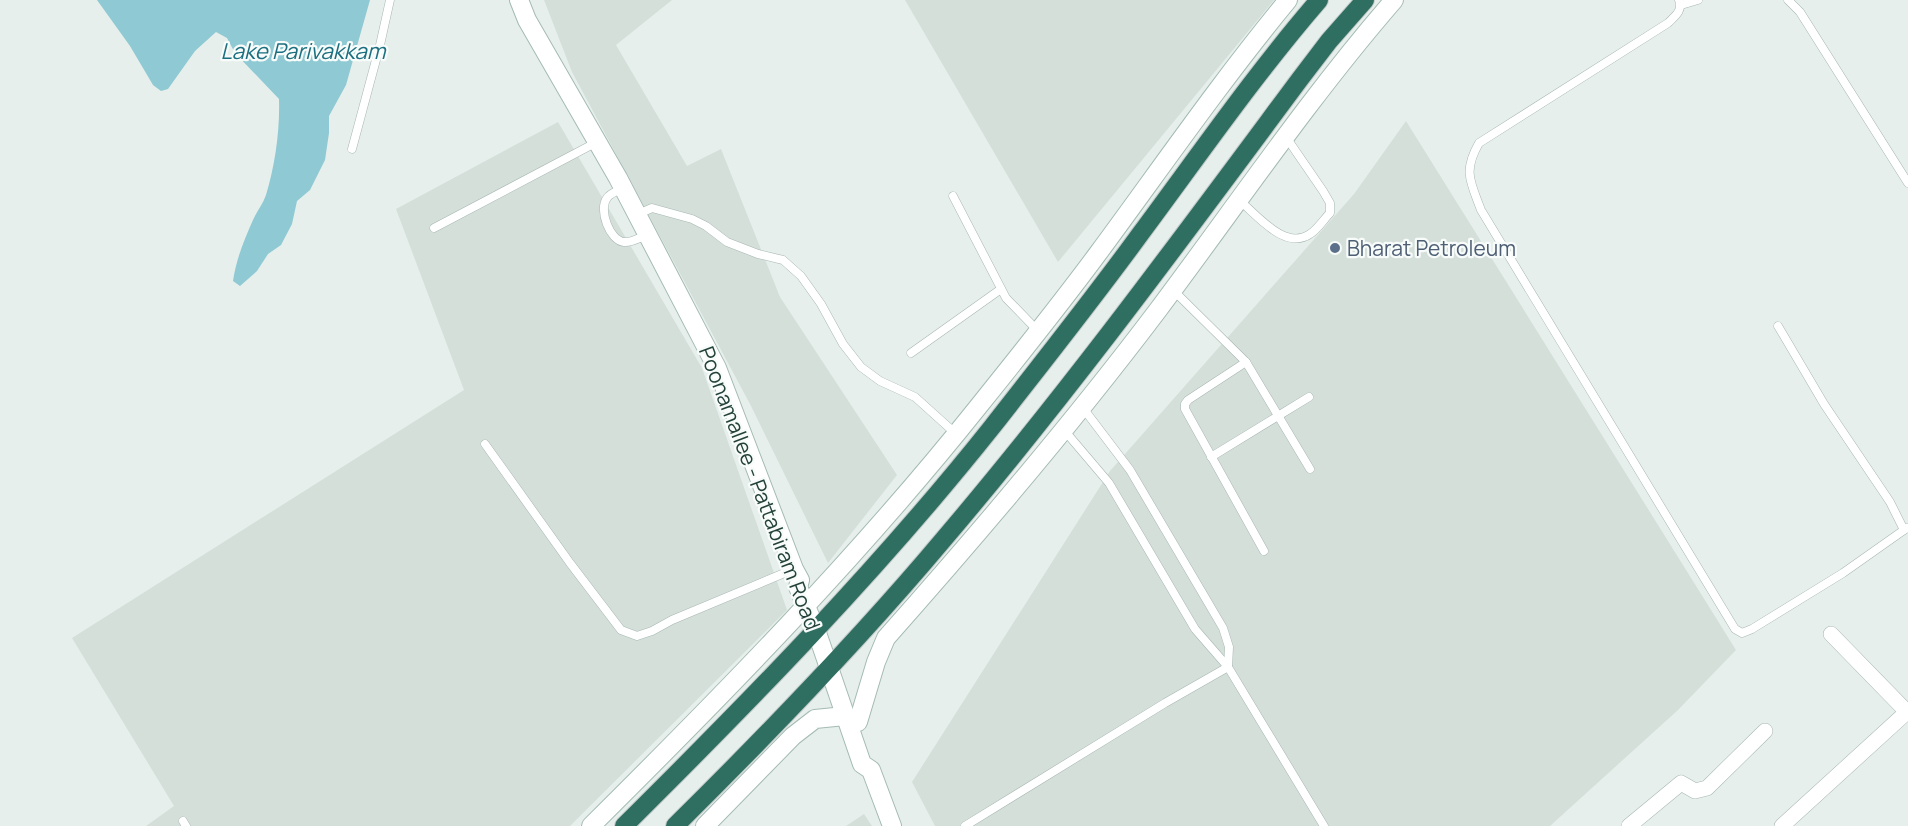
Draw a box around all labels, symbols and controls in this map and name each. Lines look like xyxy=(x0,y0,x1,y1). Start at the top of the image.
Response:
water label: Lake Parivakkam xyxy=(221,36,387,66)
place label: Bharat Petroleum xyxy=(1347,234,1516,262)
marker: Bharat Petroleum xyxy=(1328,241,1342,255)
street label: Poonamallee - Pattabiram Road xyxy=(693,342,827,634)

